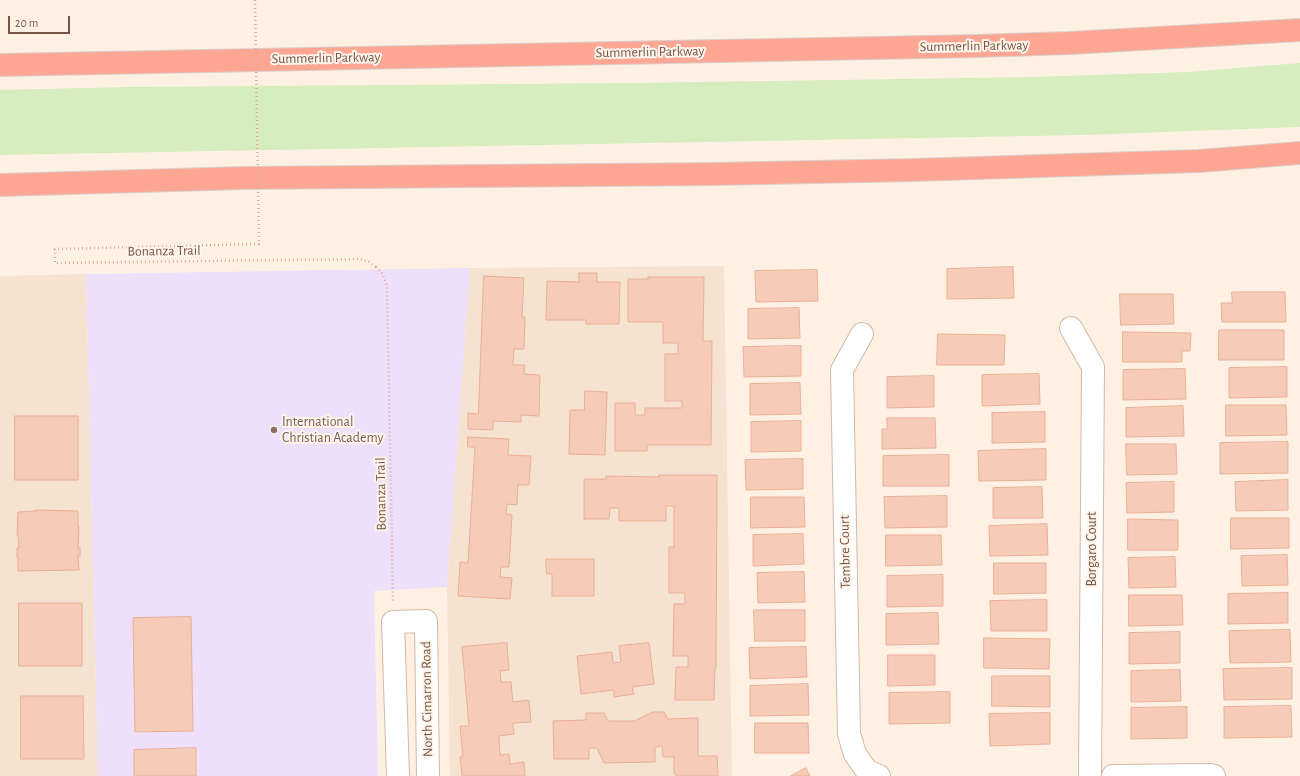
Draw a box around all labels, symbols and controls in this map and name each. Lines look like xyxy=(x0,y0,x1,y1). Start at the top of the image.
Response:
scale bar xyxy=(10,8,72,34)
text: 20 m xyxy=(15,17,38,29)
street label: Summerlin Parkway xyxy=(919,37,1029,55)
street label: Summerlin Parkway xyxy=(595,43,705,61)
street label: Summerlin Parkway xyxy=(271,49,381,67)
street label: Bonanza Trail xyxy=(127,242,201,260)
place label: International Christian Academy xyxy=(282,414,383,446)
marker: International Christian Academy xyxy=(269,425,279,435)
street label: Bonanza Trail xyxy=(372,457,390,531)
street label: Borgaro Court xyxy=(1084,511,1100,587)
street label: Tembre Court xyxy=(836,515,854,589)
street label: North Cimarron Road xyxy=(418,641,436,757)

